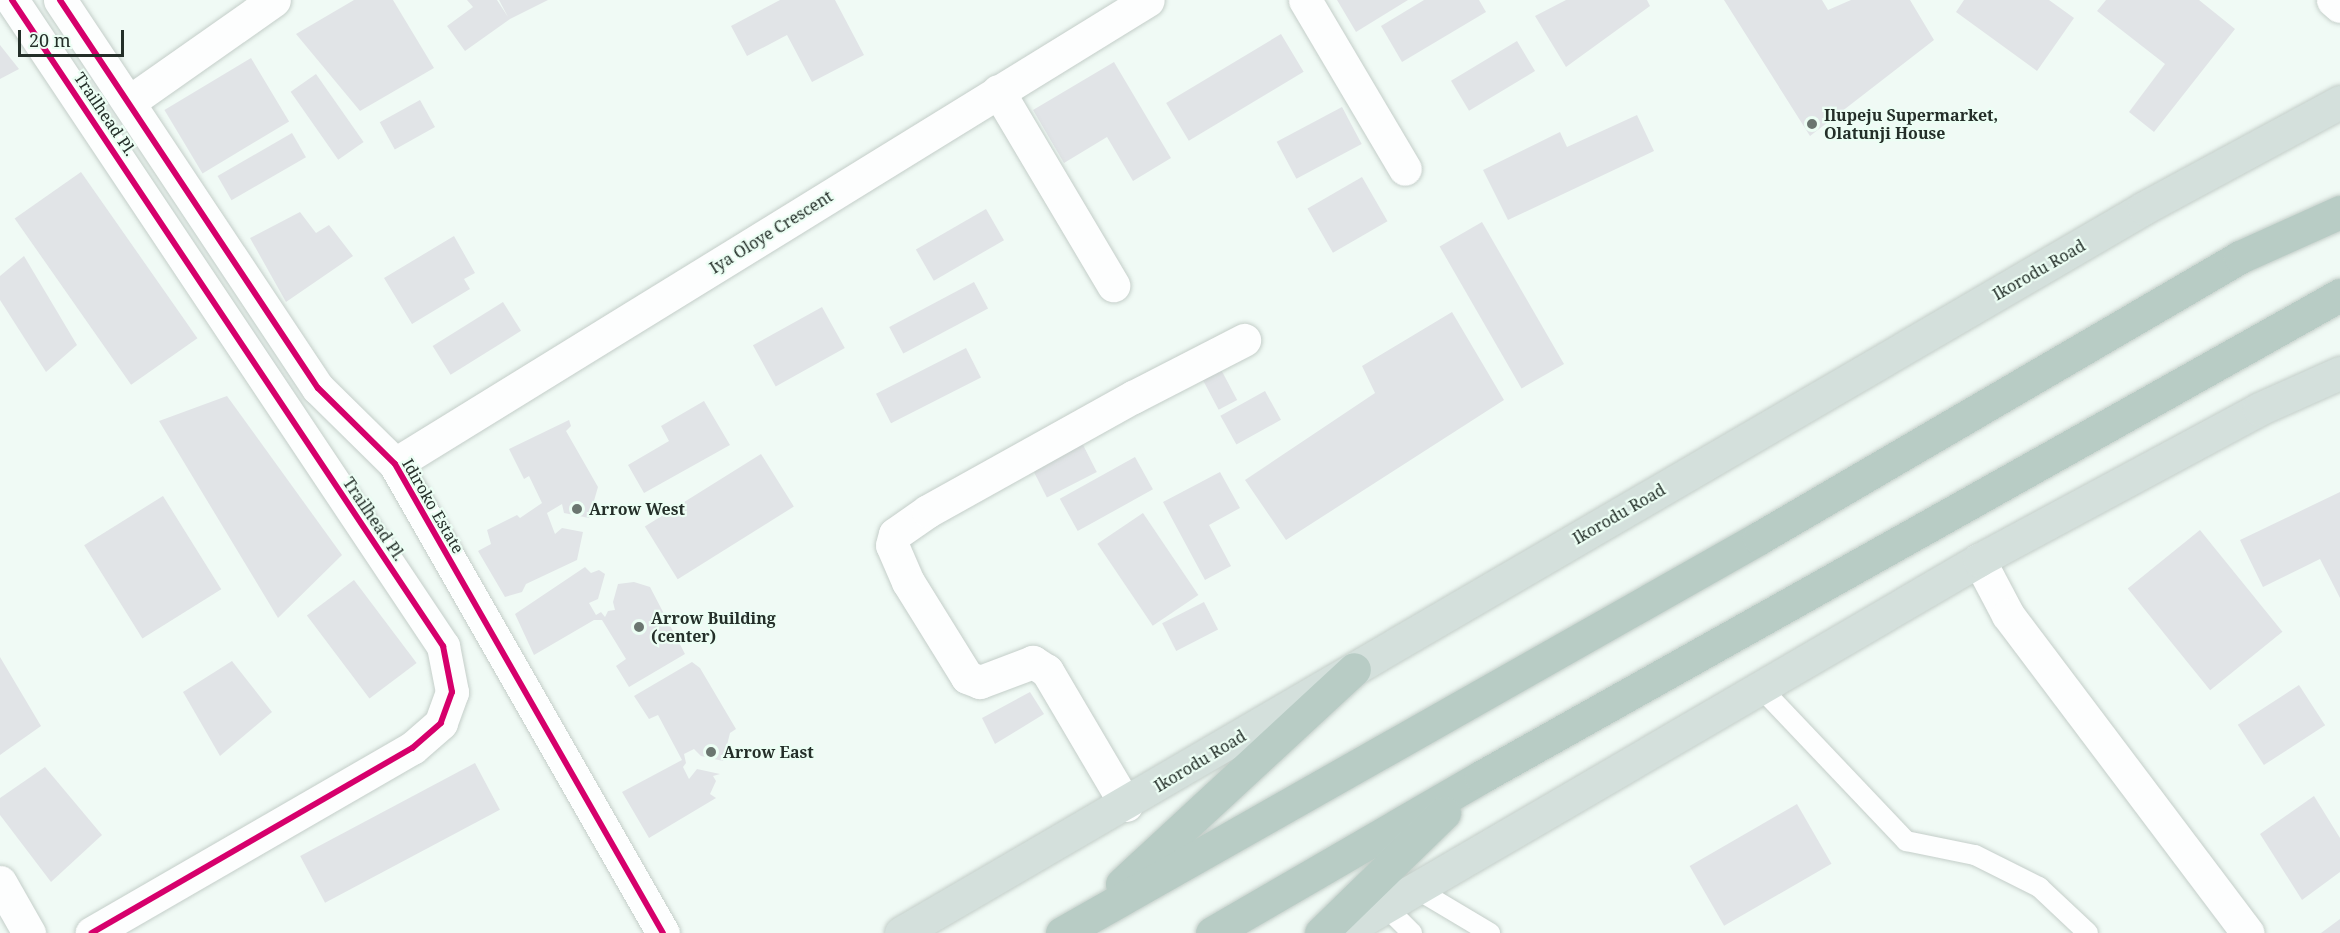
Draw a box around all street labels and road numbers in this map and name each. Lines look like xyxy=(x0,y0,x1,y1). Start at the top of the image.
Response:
street label: Trailhead Pl. xyxy=(70,69,140,159)
street label: Iya Oloye Crescent xyxy=(706,186,836,278)
street label: Ikorodu Road xyxy=(1989,236,2089,304)
street label: Idiroko Estate xyxy=(398,455,468,557)
street label: Trailhead Pl. xyxy=(339,474,409,564)
street label: Ikorodu Road xyxy=(1569,480,1669,548)
street label: Ikorodu Road xyxy=(1151,726,1249,796)

